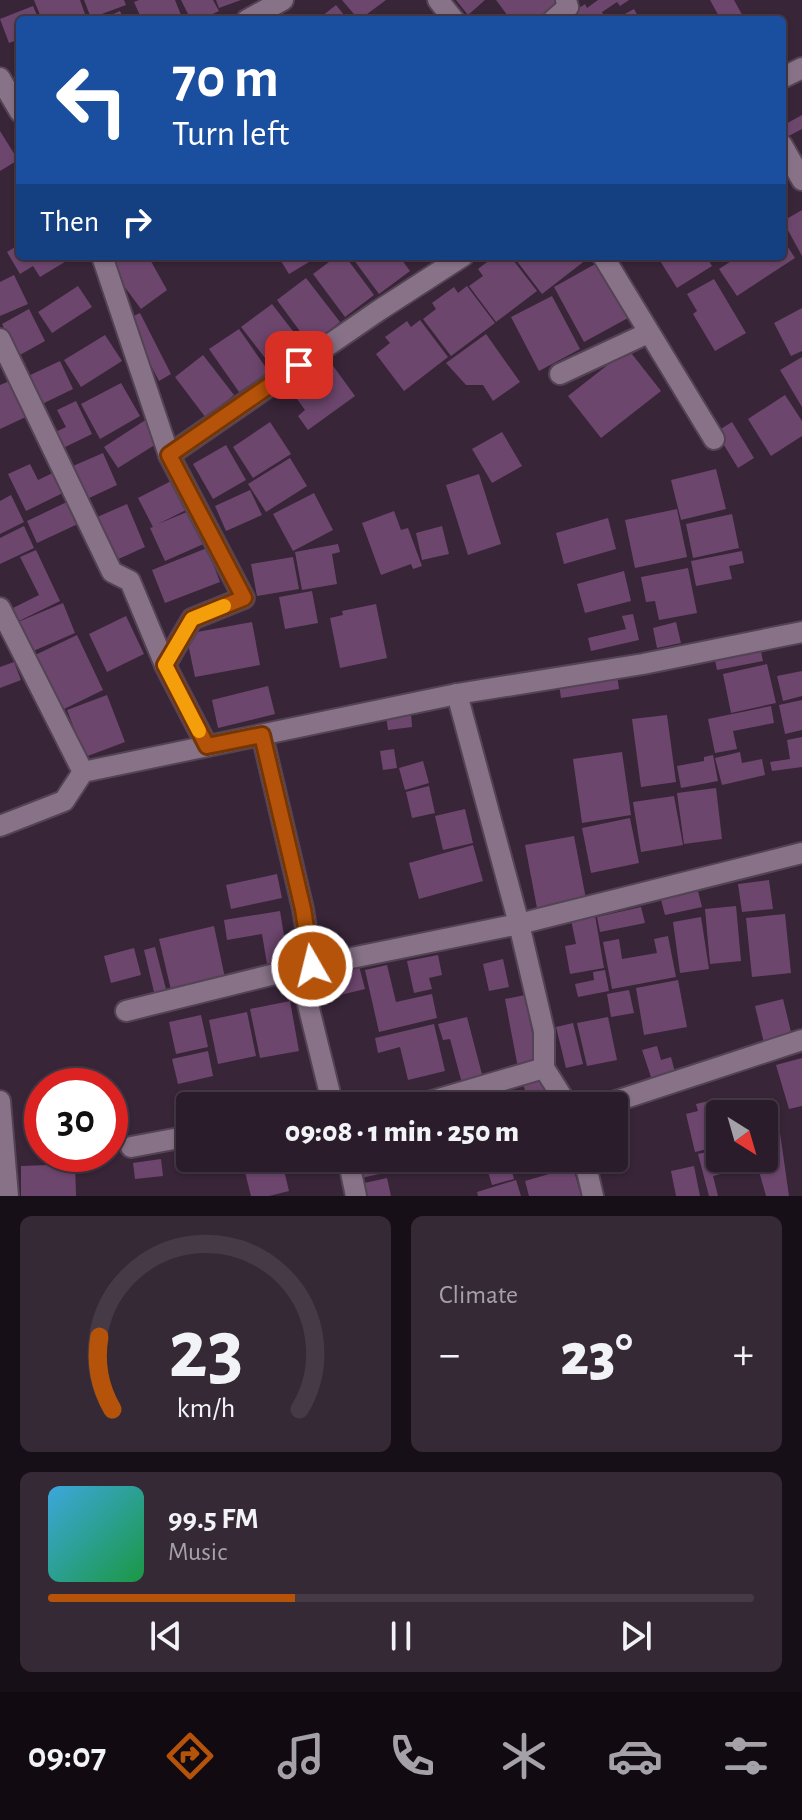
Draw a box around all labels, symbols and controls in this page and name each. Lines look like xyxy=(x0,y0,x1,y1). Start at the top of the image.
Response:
icon: left xyxy=(40,48,144,152)
text: 70 m xyxy=(172,51,279,107)
text: Turn left xyxy=(172,116,289,152)
icon: right xyxy=(115,200,159,244)
text: Then xyxy=(40,207,99,237)
pin xyxy=(265,331,333,399)
icon: arrive xyxy=(277,343,321,387)
position arrow xyxy=(270,924,354,1008)
speed limit sign: 30 xyxy=(24,1068,128,1172)
north arrow xyxy=(706,1100,778,1172)
map controls xyxy=(706,1100,778,1172)
text: 09:08 · 1 min · 250 m xyxy=(285,1117,519,1147)
text: Climate xyxy=(439,1282,518,1308)
text: 23 xyxy=(168,1309,243,1393)
text: 23° xyxy=(560,1326,633,1386)
text: − xyxy=(439,1333,460,1377)
text: + xyxy=(733,1333,754,1377)
text: km/h xyxy=(176,1394,235,1423)
text: 99.5 FM xyxy=(168,1504,259,1534)
text: Music xyxy=(168,1539,227,1565)
icon: previous xyxy=(144,1614,188,1658)
icon: pause xyxy=(379,1614,423,1658)
icon: next xyxy=(614,1614,658,1658)
icon: directions xyxy=(162,1728,218,1784)
icon: music xyxy=(273,1728,329,1784)
icon: phone xyxy=(384,1728,440,1784)
icon: climate xyxy=(496,1728,552,1784)
icon: car xyxy=(607,1728,663,1784)
icon: filters xyxy=(718,1728,774,1784)
text: 09:07 xyxy=(28,1738,106,1774)

